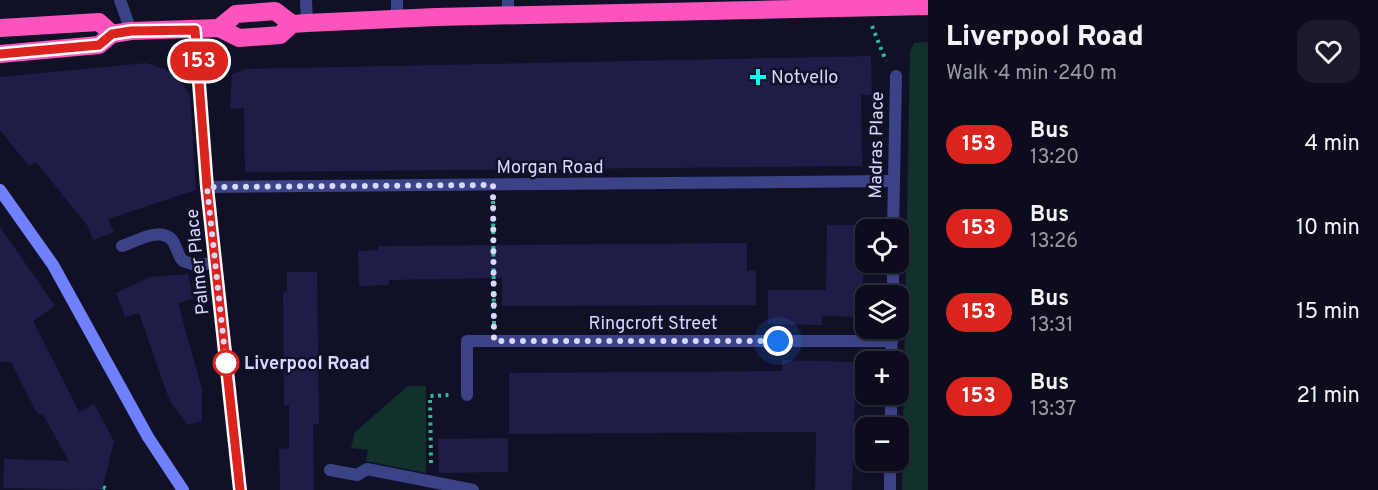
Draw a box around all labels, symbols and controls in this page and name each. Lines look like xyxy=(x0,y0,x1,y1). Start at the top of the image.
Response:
text: Liverpool Road xyxy=(946,20,1144,56)
button: heart xyxy=(1297,20,1360,83)
line badge: 153 xyxy=(164,42,234,80)
text: 153 xyxy=(182,48,216,75)
text: Walk · 4 min · 240 m xyxy=(946,61,1117,87)
place label: Notvello xyxy=(771,67,838,90)
marker: Notvello xyxy=(749,68,767,86)
street label: Madras Place xyxy=(865,91,890,199)
text: Bus xyxy=(1030,118,1069,145)
text: 153 xyxy=(962,131,996,158)
text: 4 min xyxy=(1305,131,1360,158)
text: 13:20 xyxy=(1030,145,1079,171)
street label: Morgan Road xyxy=(496,157,604,180)
text: Bus xyxy=(1030,202,1069,229)
street label: Palmer Place xyxy=(181,208,215,316)
text: 153 xyxy=(962,215,996,242)
text: 10 min xyxy=(1296,215,1360,242)
map controls xyxy=(855,219,909,471)
button: locate xyxy=(855,219,909,273)
text: 13:26 xyxy=(1030,229,1078,255)
button: layers xyxy=(855,285,909,339)
text: Bus xyxy=(1030,286,1069,313)
text: 153 xyxy=(962,299,996,326)
text: 15 min xyxy=(1296,299,1360,326)
street label: Ringcroft Street xyxy=(588,313,718,336)
text: 13:31 xyxy=(1030,313,1073,339)
your location xyxy=(763,326,793,356)
marker: Liverpool Road xyxy=(213,350,239,376)
button: + xyxy=(855,351,909,405)
place label: Liverpool Road xyxy=(244,353,370,376)
text: Bus xyxy=(1030,370,1069,397)
text: 153 xyxy=(962,383,996,410)
text: 21 min xyxy=(1297,383,1360,410)
text: 13:37 xyxy=(1030,397,1076,423)
button: − xyxy=(855,417,909,471)

